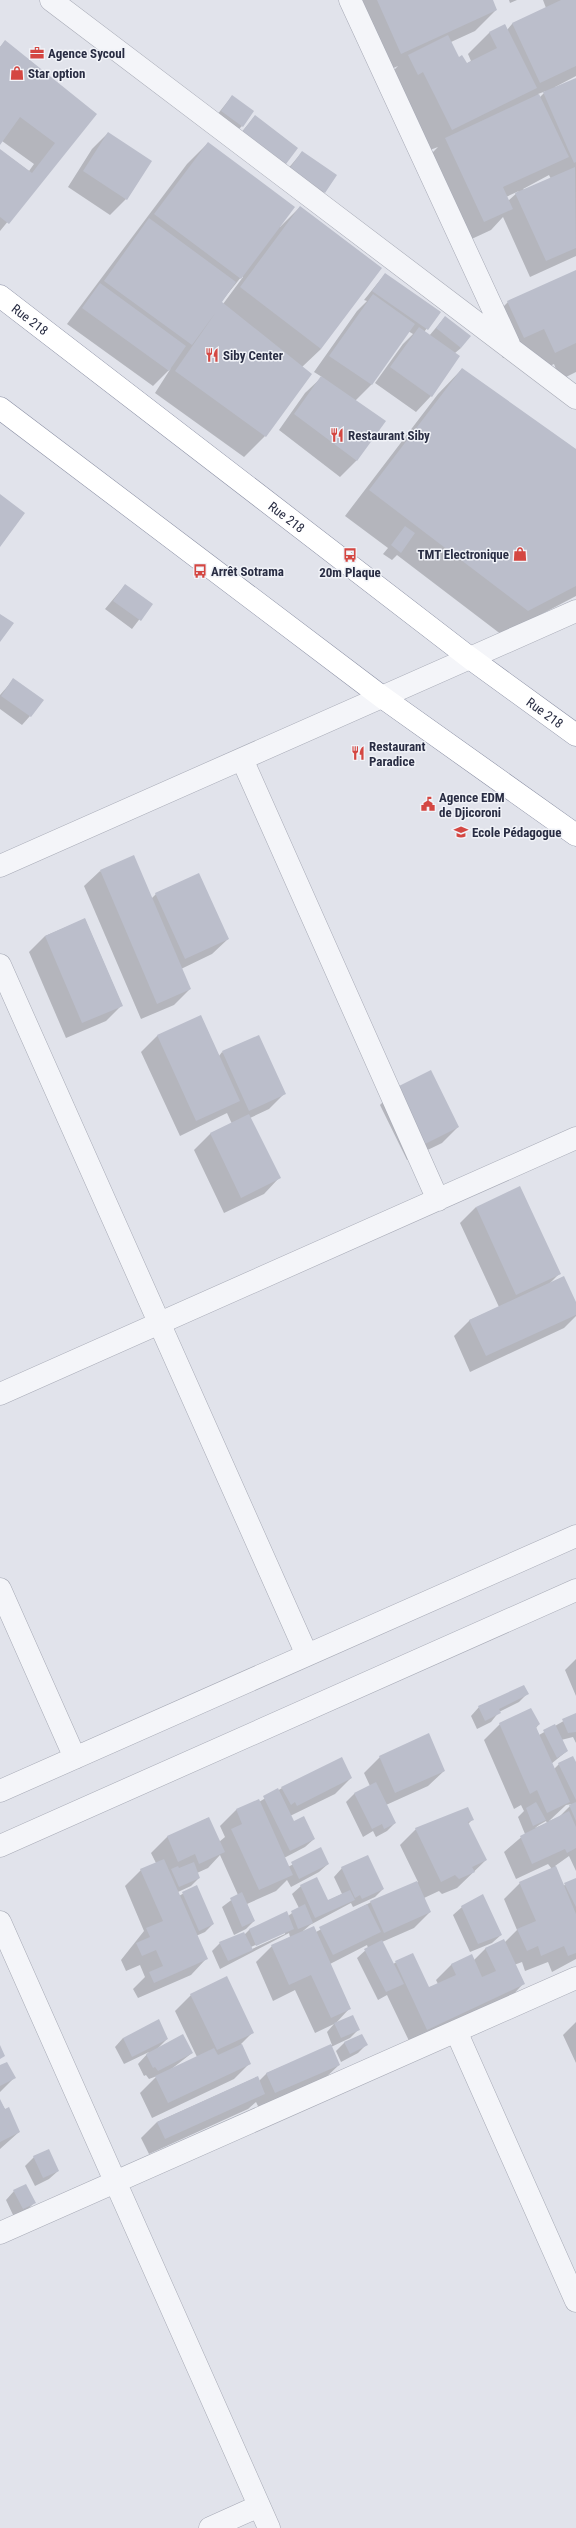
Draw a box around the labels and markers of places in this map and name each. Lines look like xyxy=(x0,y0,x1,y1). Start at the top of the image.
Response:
office icon: Agence Sycoul xyxy=(29,45,45,61)
place label: Agence Sycoul xyxy=(48,46,125,61)
shop icon: Star option xyxy=(9,65,25,81)
place label: Star option xyxy=(28,66,85,81)
restaurant icon: Siby Center xyxy=(204,347,220,363)
place label: Siby Center xyxy=(223,348,284,363)
restaurant icon: Restaurant Siby xyxy=(329,427,345,443)
place label: Restaurant Siby xyxy=(348,428,430,443)
shop icon: TMT Electronique xyxy=(512,546,528,562)
bus stop icon: 20m Plaque xyxy=(342,547,358,563)
place label: TMT Electronique xyxy=(417,547,509,562)
bus stop icon: Arrêt Sotrama xyxy=(192,563,208,579)
place label: Arrêt Sotrama xyxy=(211,564,284,579)
place label: 20m Plaque xyxy=(319,565,381,580)
place label: Restaurant Paradice xyxy=(369,739,425,769)
restaurant icon: Restaurant Paradice xyxy=(350,745,366,761)
place label: Agence EDM de Djicoroni xyxy=(439,790,505,820)
public building icon: Agence EDM de Djicoroni xyxy=(420,796,436,812)
school or university icon: Ecole Pédagogue xyxy=(453,824,469,840)
place label: Ecole Pédagogue xyxy=(472,825,561,840)

